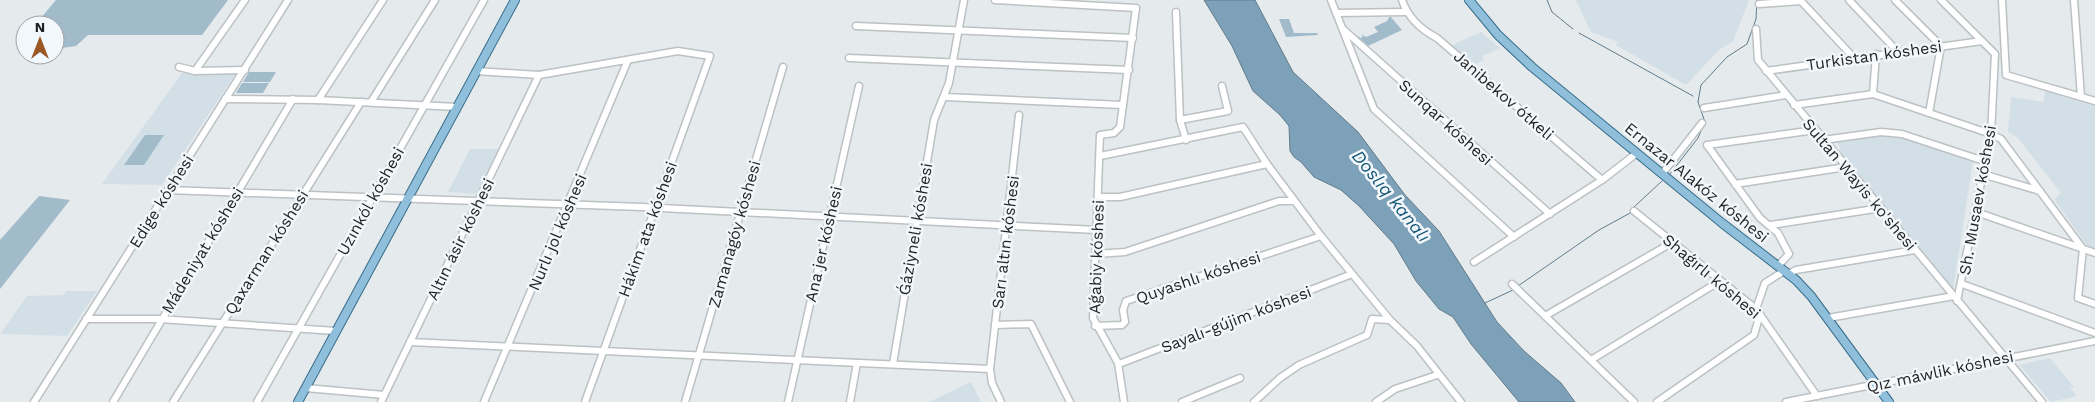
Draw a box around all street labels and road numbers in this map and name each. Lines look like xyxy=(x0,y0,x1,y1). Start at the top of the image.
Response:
street label: Turkistan kóshesi xyxy=(1805,37,1943,74)
street label: Janibekov ótkeli xyxy=(1450,47,1558,144)
street label: Sunqar kóshesi xyxy=(1395,75,1496,169)
street label: Sultan Wayis ko'shesi xyxy=(1799,114,1921,254)
street label: Ernazar Alakóz kóshesi xyxy=(1621,118,1772,246)
street label: Sh. Musaev kóshesi xyxy=(1955,124,2000,276)
street label: Uzınkól kóshesi xyxy=(333,144,408,259)
street label: Edige kóshesi xyxy=(125,151,198,251)
street label: Zamanagóy kóshesi xyxy=(704,158,765,310)
street label: Hákim ata kóshesi xyxy=(614,159,681,300)
street label: Ǵáziyneli kóshesi xyxy=(894,161,936,297)
street label: Nurlı jol kóshesi xyxy=(524,171,591,293)
street label: Sarı altın kóshesi xyxy=(988,174,1023,310)
street label: Altın ásir kóshesi xyxy=(423,175,498,303)
street label: Mádeniyat kóshesi xyxy=(157,184,248,317)
street label: Ana jer kóshesi xyxy=(801,184,846,304)
street label: Qaxarman kóshesi xyxy=(220,186,312,318)
street label: Aǵabiy kóshesi xyxy=(1085,200,1108,315)
street label: Shaǵırlı kóshesi xyxy=(1659,230,1764,323)
street label: Quyashlı kóshesi xyxy=(1133,247,1263,308)
street label: Sayalı-gújim kóshesi xyxy=(1158,282,1314,357)
street label: Qız máwlik kóshesi xyxy=(1865,347,2015,396)

